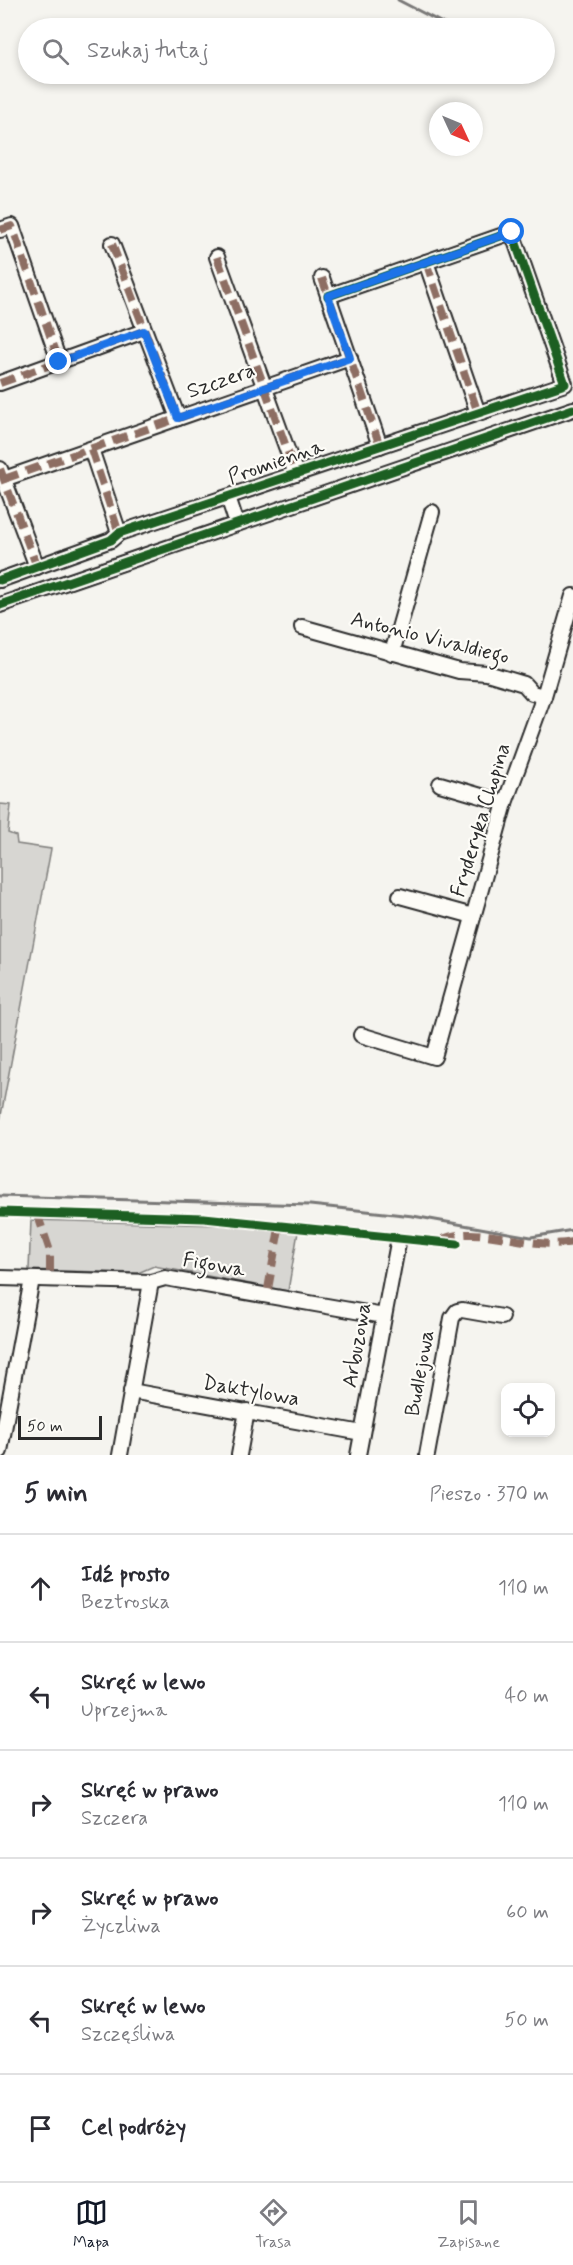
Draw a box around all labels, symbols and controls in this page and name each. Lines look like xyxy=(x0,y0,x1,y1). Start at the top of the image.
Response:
search box xyxy=(18,18,555,84)
icon: search xyxy=(39,35,72,68)
text: Szukaj tutaj xyxy=(87,37,209,65)
north arrow xyxy=(429,102,483,156)
route start xyxy=(498,218,524,244)
route end xyxy=(45,348,71,374)
street label: Szczera xyxy=(183,356,259,406)
street label: Promienna xyxy=(224,432,328,492)
street label: Antonio Vivaldiego xyxy=(347,605,512,673)
street label: Fryderyka Chopina xyxy=(444,739,518,901)
street label: Figowa xyxy=(180,1246,248,1286)
street label: Arbuzowa xyxy=(336,1300,378,1390)
street label: Budlejowa xyxy=(399,1328,441,1418)
street label: Daktylowa xyxy=(200,1369,302,1413)
map controls xyxy=(501,1383,555,1437)
button: locate xyxy=(501,1383,555,1437)
scale bar xyxy=(18,1413,102,1440)
text: 50 m xyxy=(27,1416,63,1437)
text: 5 min xyxy=(24,1477,88,1511)
text: Pieszo · 370 m xyxy=(430,1481,549,1508)
text: Idź prosto xyxy=(81,1561,170,1589)
icon: ahead xyxy=(24,1572,57,1605)
text: 110 m xyxy=(498,1575,549,1602)
text: Beztroska xyxy=(81,1589,170,1616)
text: Skręć w lewo xyxy=(81,1669,206,1697)
icon: left xyxy=(24,1680,57,1713)
text: 40 m xyxy=(505,1683,549,1710)
text: Uprzejma xyxy=(81,1697,167,1724)
text: Skręć w prawo xyxy=(81,1777,218,1805)
icon: right xyxy=(24,1788,57,1821)
text: 110 m xyxy=(498,1791,549,1818)
text: Szczera xyxy=(81,1805,148,1832)
text: Skręć w prawo xyxy=(81,1885,218,1913)
icon: right xyxy=(24,1896,57,1929)
text: 60 m xyxy=(506,1899,549,1926)
text: Życzliwa xyxy=(81,1913,161,1940)
text: Skręć w lewo xyxy=(81,1993,206,2021)
icon: left xyxy=(24,2004,57,2037)
text: 50 m xyxy=(504,2007,549,2034)
text: Szczęśliwa xyxy=(81,2021,175,2048)
icon: arrive xyxy=(24,2112,57,2145)
text: Cel podróży xyxy=(81,2114,186,2142)
tab: Mapa xyxy=(73,2196,109,2253)
tab: Trasa xyxy=(255,2196,291,2253)
tab: Zapisane xyxy=(437,2196,500,2253)

